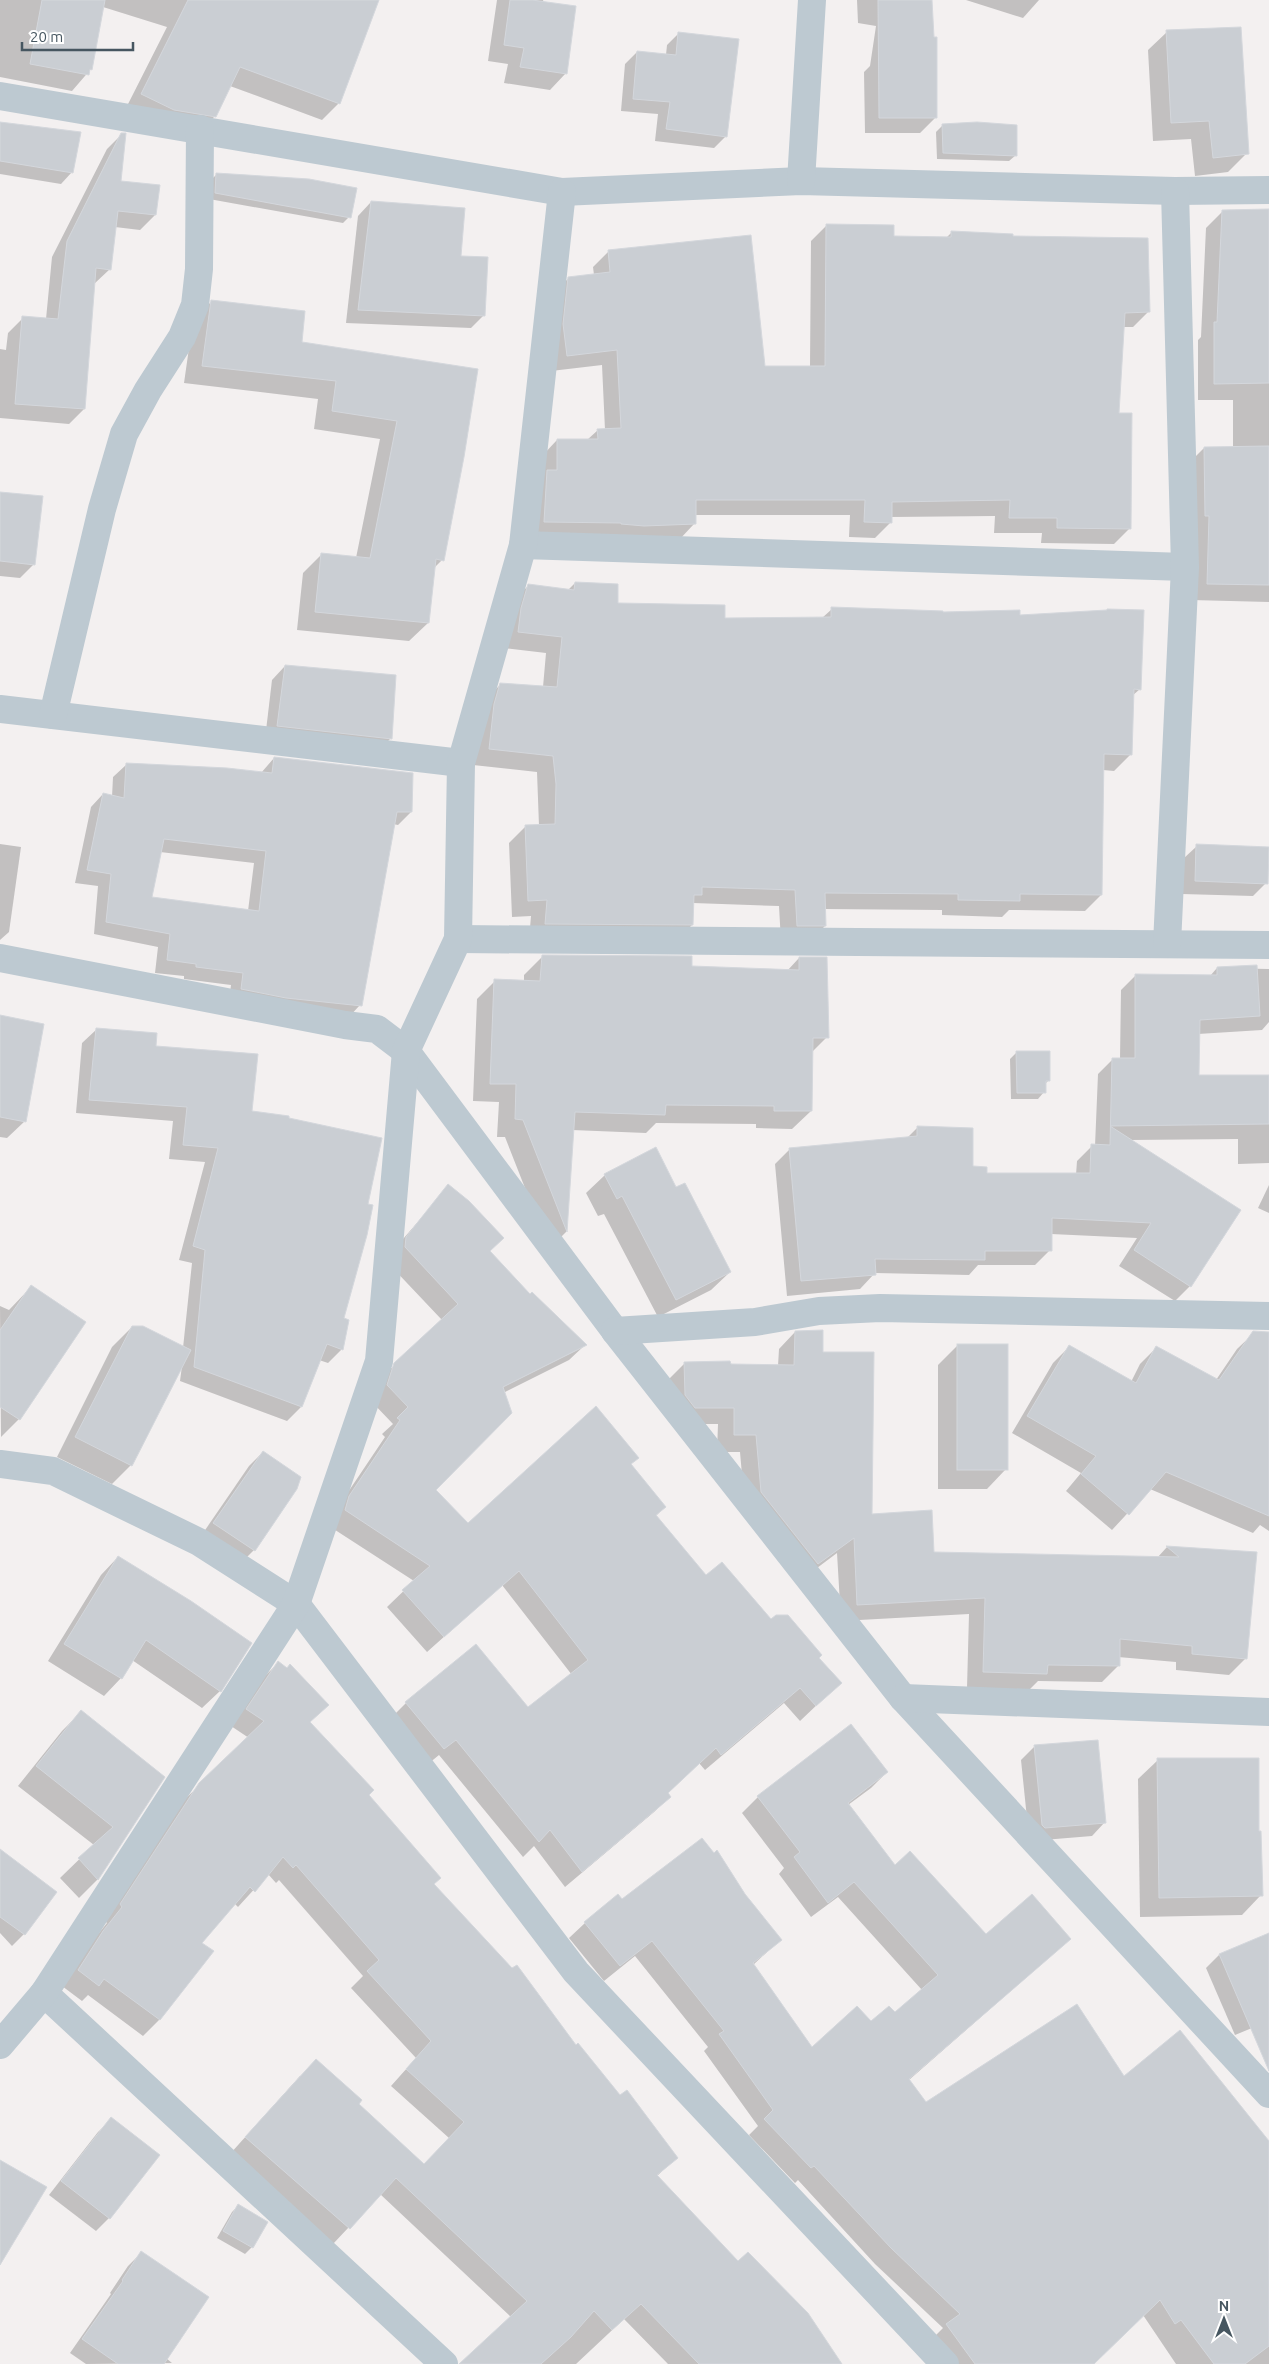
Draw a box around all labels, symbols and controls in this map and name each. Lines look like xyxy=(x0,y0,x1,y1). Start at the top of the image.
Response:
scale bar xyxy=(22,20,134,52)
text: 20 m xyxy=(30,28,63,45)
north arrow xyxy=(1199,2294,1249,2344)
text: N xyxy=(1219,2298,1229,2314)

